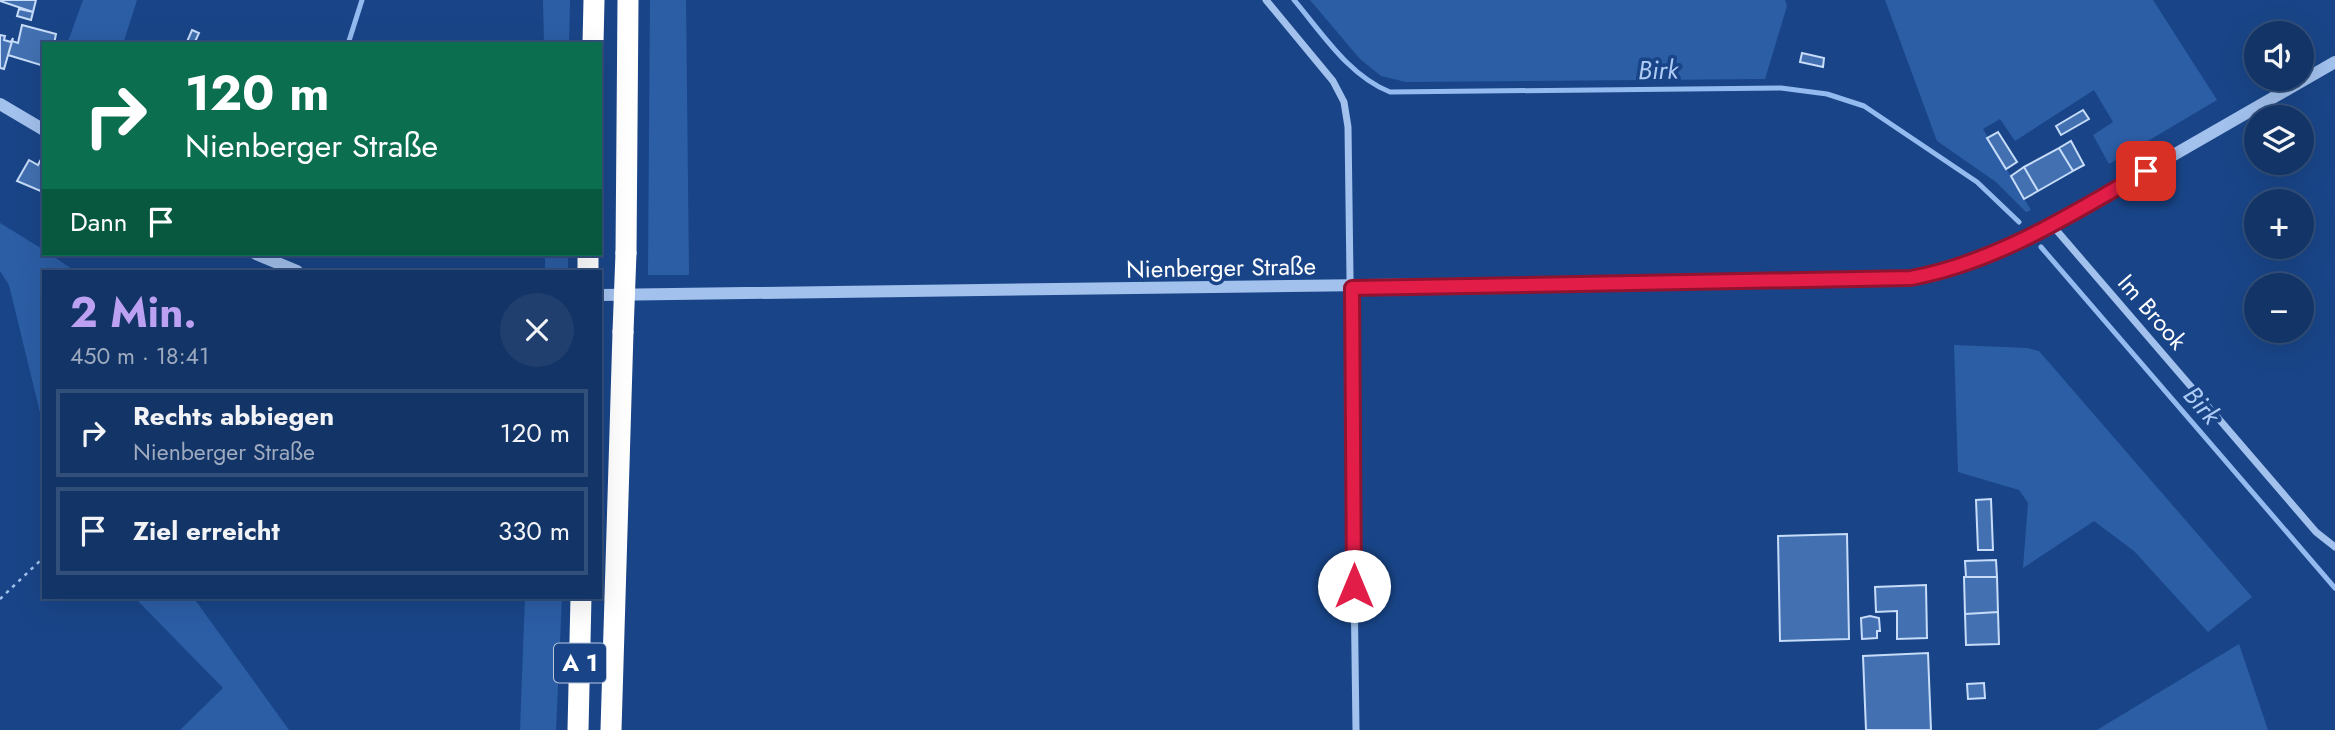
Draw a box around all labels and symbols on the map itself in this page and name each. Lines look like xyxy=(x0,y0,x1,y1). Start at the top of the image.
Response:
water label: Birk xyxy=(1637,51,1680,89)
pin xyxy=(2116,141,2176,201)
street label: Nienberger Straße xyxy=(1126,248,1316,287)
street label: Im Brook xyxy=(2110,266,2195,357)
water label: Birk xyxy=(2174,377,2231,434)
position arrow xyxy=(1317,549,1391,623)
road number: A 1 xyxy=(554,643,606,682)

